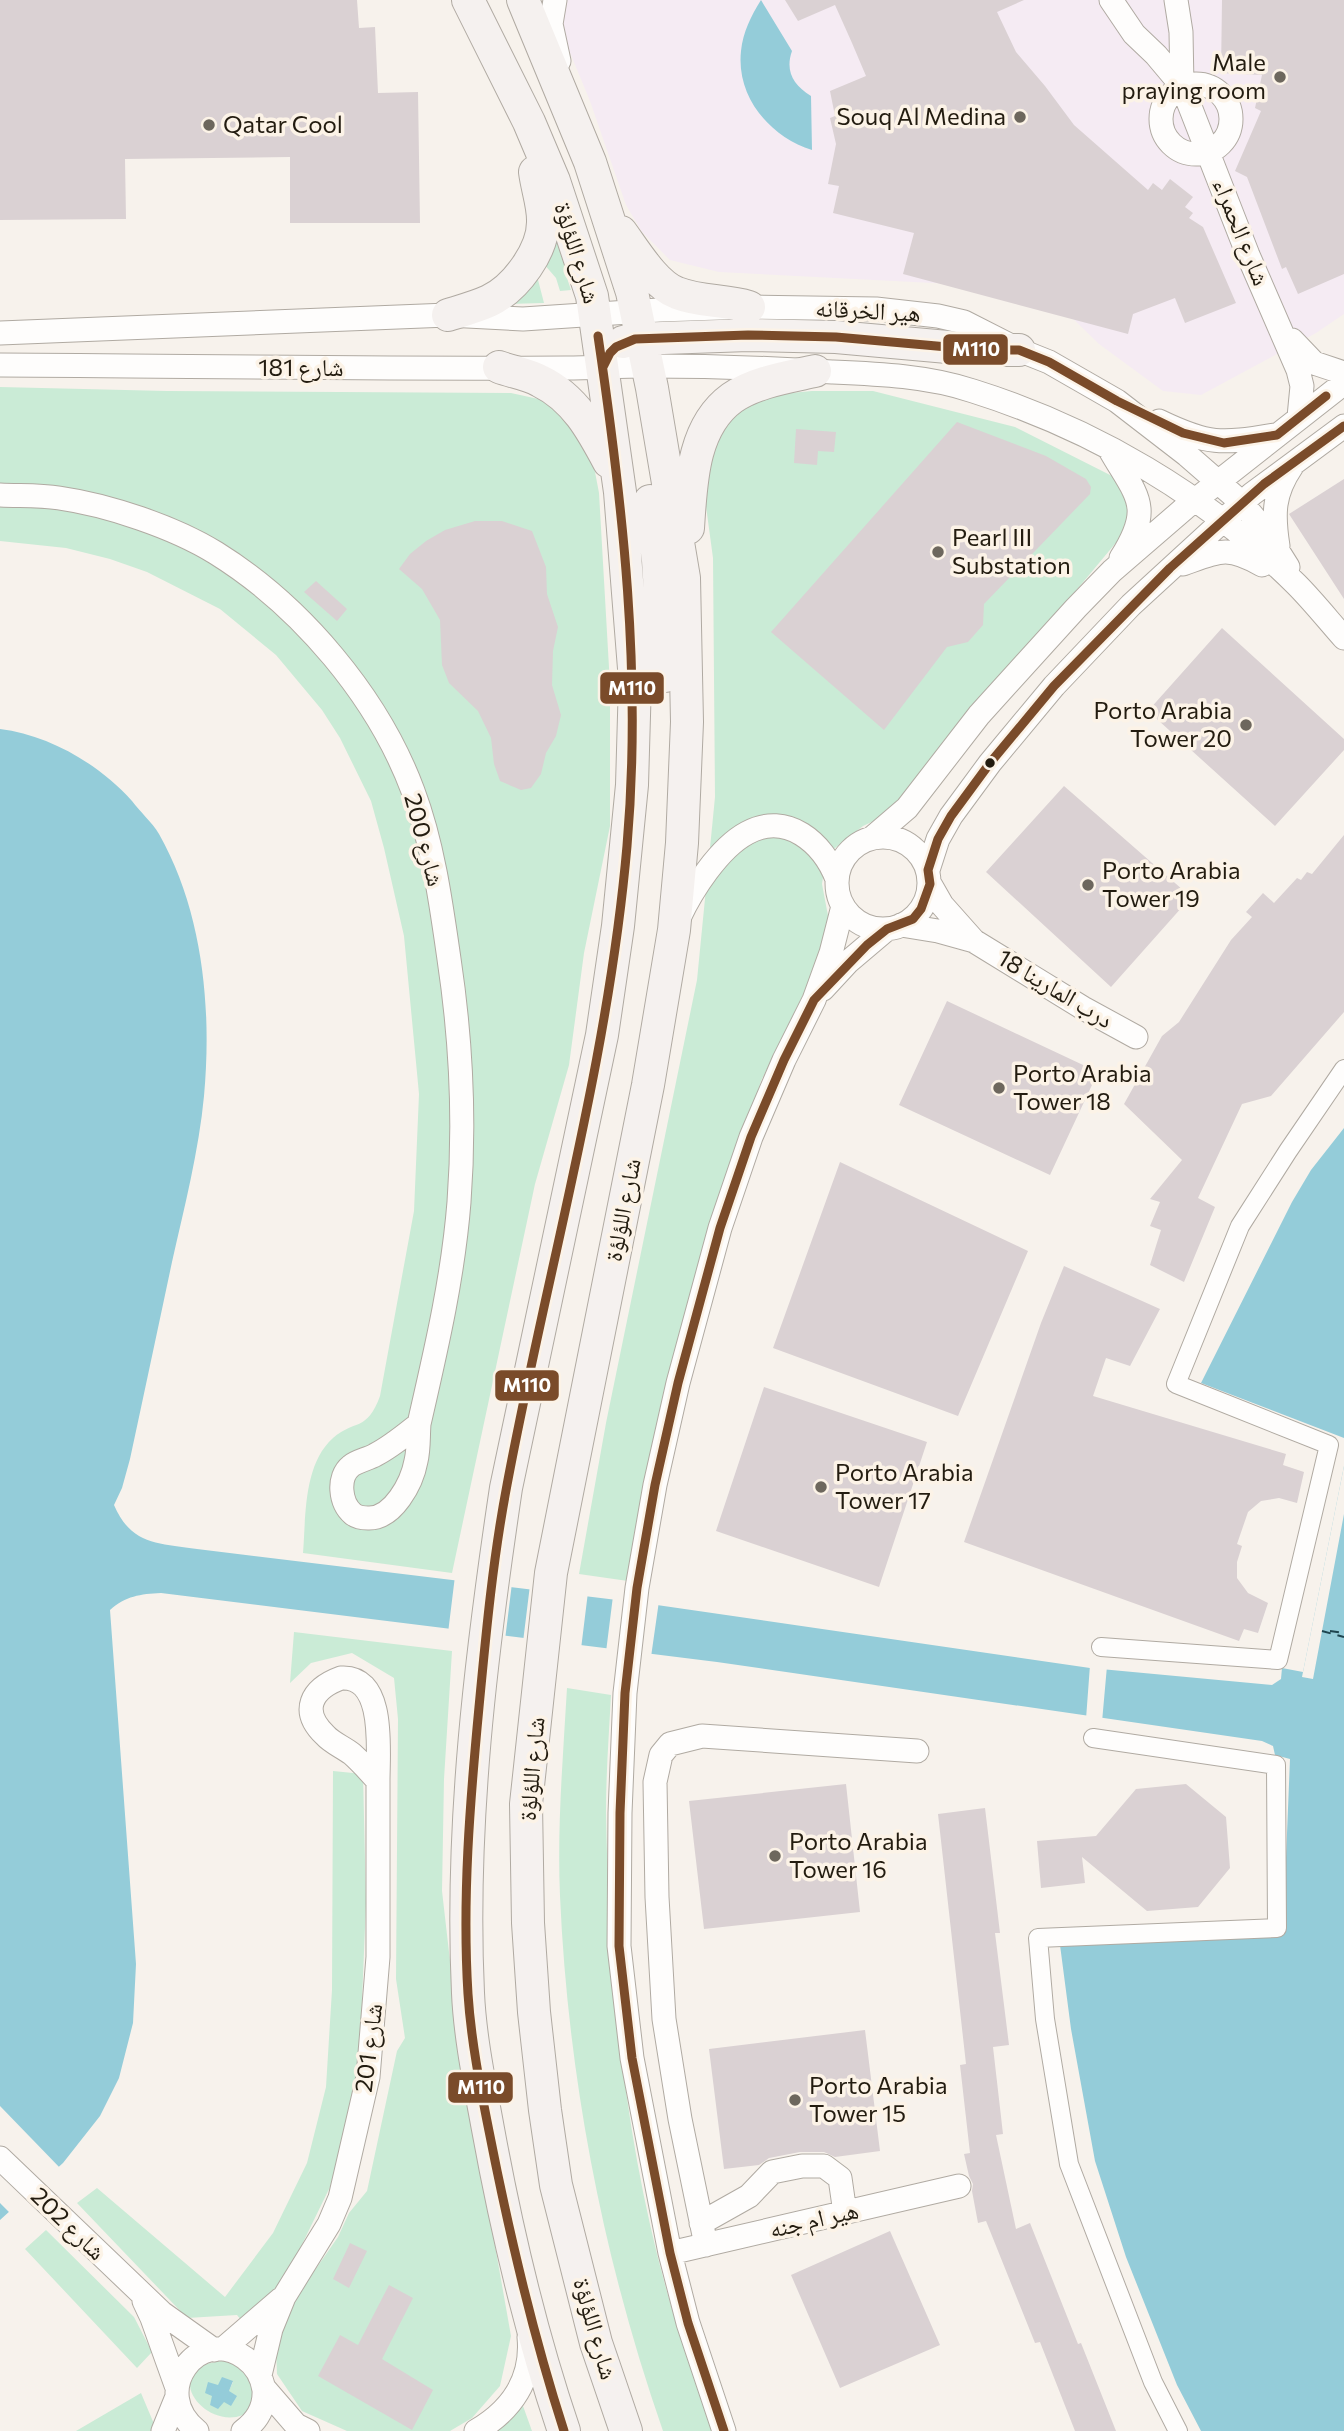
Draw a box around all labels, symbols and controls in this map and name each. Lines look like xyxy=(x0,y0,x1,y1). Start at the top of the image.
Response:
place label: Male praying room xyxy=(1121,47,1266,104)
marker: Male praying room xyxy=(1272,69,1288,85)
place label: Souq Al Medina xyxy=(836,101,1006,130)
place label: Qatar Cool xyxy=(223,109,343,138)
marker: Souq Al Medina xyxy=(1012,109,1028,125)
marker: Qatar Cool xyxy=(201,117,217,133)
street label: شارع الحمراء xyxy=(1206,174,1277,290)
street label: شارع اللؤلؤة xyxy=(547,198,608,307)
street label: هير الخرقانه xyxy=(815,292,921,327)
line badge: M110 xyxy=(942,333,1009,366)
text: M110 xyxy=(952,337,1000,360)
street label: شارع 181 xyxy=(258,352,344,383)
place label: Pearl III Substation xyxy=(952,522,1071,579)
marker: Pearl III Substation xyxy=(930,544,946,560)
line badge: M110 xyxy=(599,671,665,705)
text: M110 xyxy=(608,676,656,699)
place label: Porto Arabia Tower 20 xyxy=(1093,695,1232,752)
marker: Porto Arabia Tower 20 xyxy=(1238,717,1254,733)
unlabelled marker xyxy=(983,756,997,770)
street label: شارع 200 xyxy=(397,790,452,890)
place label: Porto Arabia Tower 19 xyxy=(1102,855,1241,912)
marker: Porto Arabia Tower 19 xyxy=(1080,877,1096,893)
street label: درب المارينا 18 xyxy=(993,942,1119,1034)
place label: Porto Arabia Tower 18 xyxy=(1013,1058,1152,1115)
marker: Porto Arabia Tower 18 xyxy=(991,1080,1007,1096)
street label: شارع اللؤلؤة xyxy=(597,1156,648,1264)
line badge: M110 xyxy=(494,1369,560,1402)
text: M110 xyxy=(503,1373,551,1396)
place label: Porto Arabia Tower 17 xyxy=(835,1457,974,1514)
marker: Porto Arabia Tower 17 xyxy=(813,1479,829,1495)
street label: شارع اللؤلؤة xyxy=(512,1716,551,1822)
place label: Porto Arabia Tower 16 xyxy=(789,1826,928,1883)
marker: Porto Arabia Tower 16 xyxy=(767,1848,783,1864)
street label: شارع 201 xyxy=(348,2002,389,2094)
place label: Porto Arabia Tower 15 xyxy=(809,2070,948,2127)
line badge: M110 xyxy=(447,2071,514,2104)
text: M110 xyxy=(457,2075,505,2098)
marker: Porto Arabia Tower 15 xyxy=(787,2092,803,2108)
street label: شارع 202 xyxy=(24,2180,112,2267)
street label: هير ام جنه xyxy=(766,2194,862,2246)
street label: شارع اللؤلؤة xyxy=(566,2274,625,2383)

